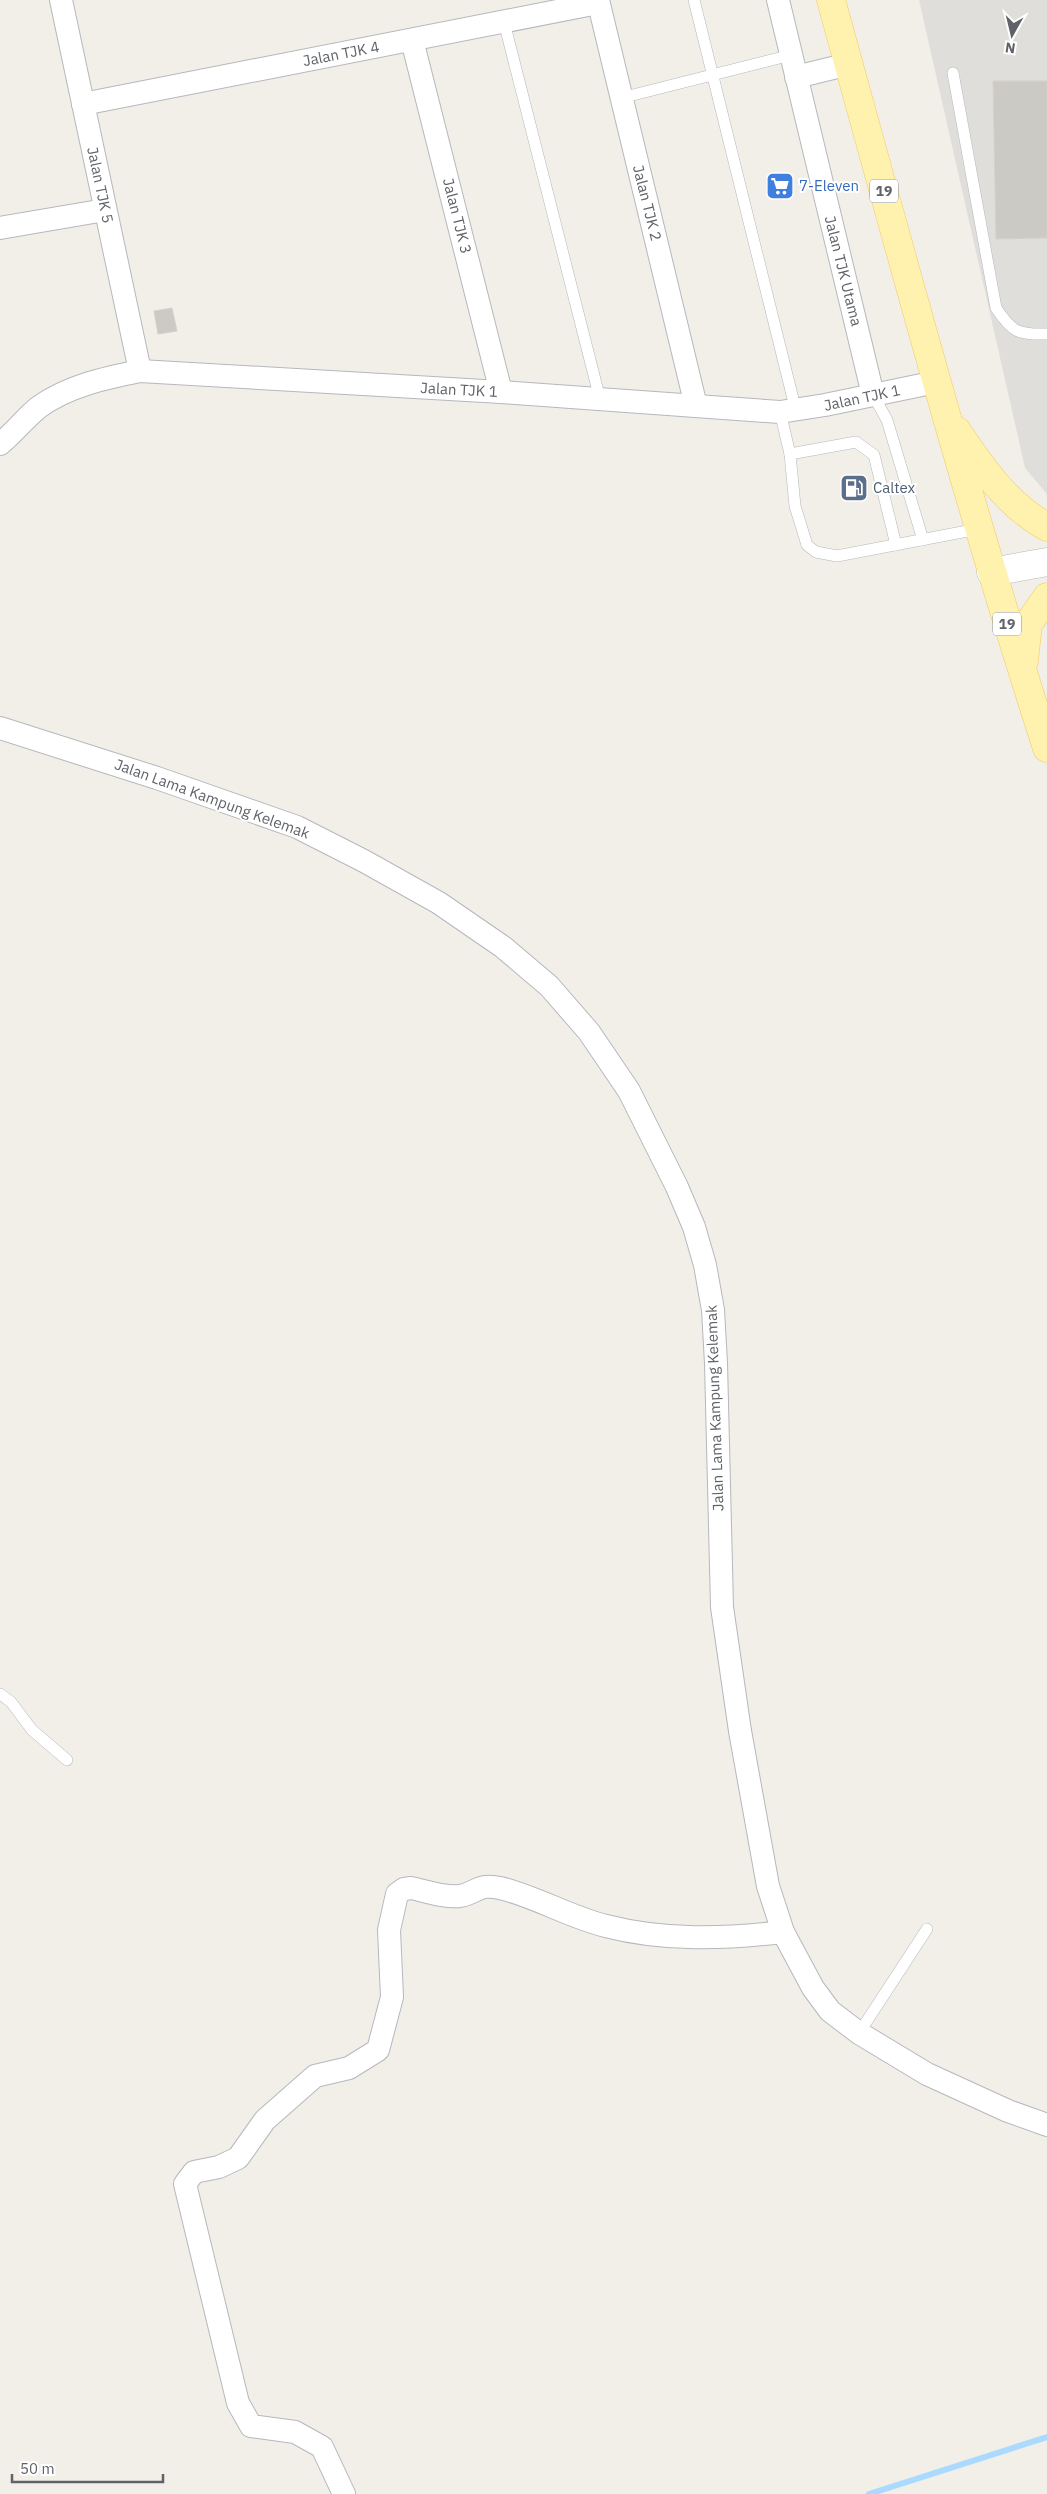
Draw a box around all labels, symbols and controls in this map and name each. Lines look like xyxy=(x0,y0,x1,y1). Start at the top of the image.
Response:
north arrow xyxy=(987,10,1037,60)
street label: Jalan TJK 4 xyxy=(301,37,381,70)
text: N xyxy=(1004,38,1016,57)
street label: Jalan TJK 5 xyxy=(83,145,118,225)
street label: Jalan TJK 2 xyxy=(629,163,666,243)
supermarket icon: 7-Eleven xyxy=(765,171,795,201)
street label: Jalan TJK 3 xyxy=(439,176,476,256)
place label: 7-Eleven xyxy=(799,176,859,195)
road number: 19 xyxy=(870,180,898,202)
street label: Jalan TJK Utama xyxy=(821,214,866,328)
street label: Jalan TJK 1 xyxy=(420,378,498,401)
street label: Jalan TJK 1 xyxy=(822,380,902,415)
fuel station icon: Caltex xyxy=(839,473,869,503)
place label: Caltex xyxy=(873,478,916,497)
road number: 19 xyxy=(993,612,1021,636)
street label: Jalan Lama Kampung Kelemak xyxy=(112,754,312,843)
street label: Jalan Lama Kampung Kelemak xyxy=(701,1305,728,1511)
scale bar xyxy=(12,2452,164,2484)
text: 50 m xyxy=(20,2459,55,2478)

